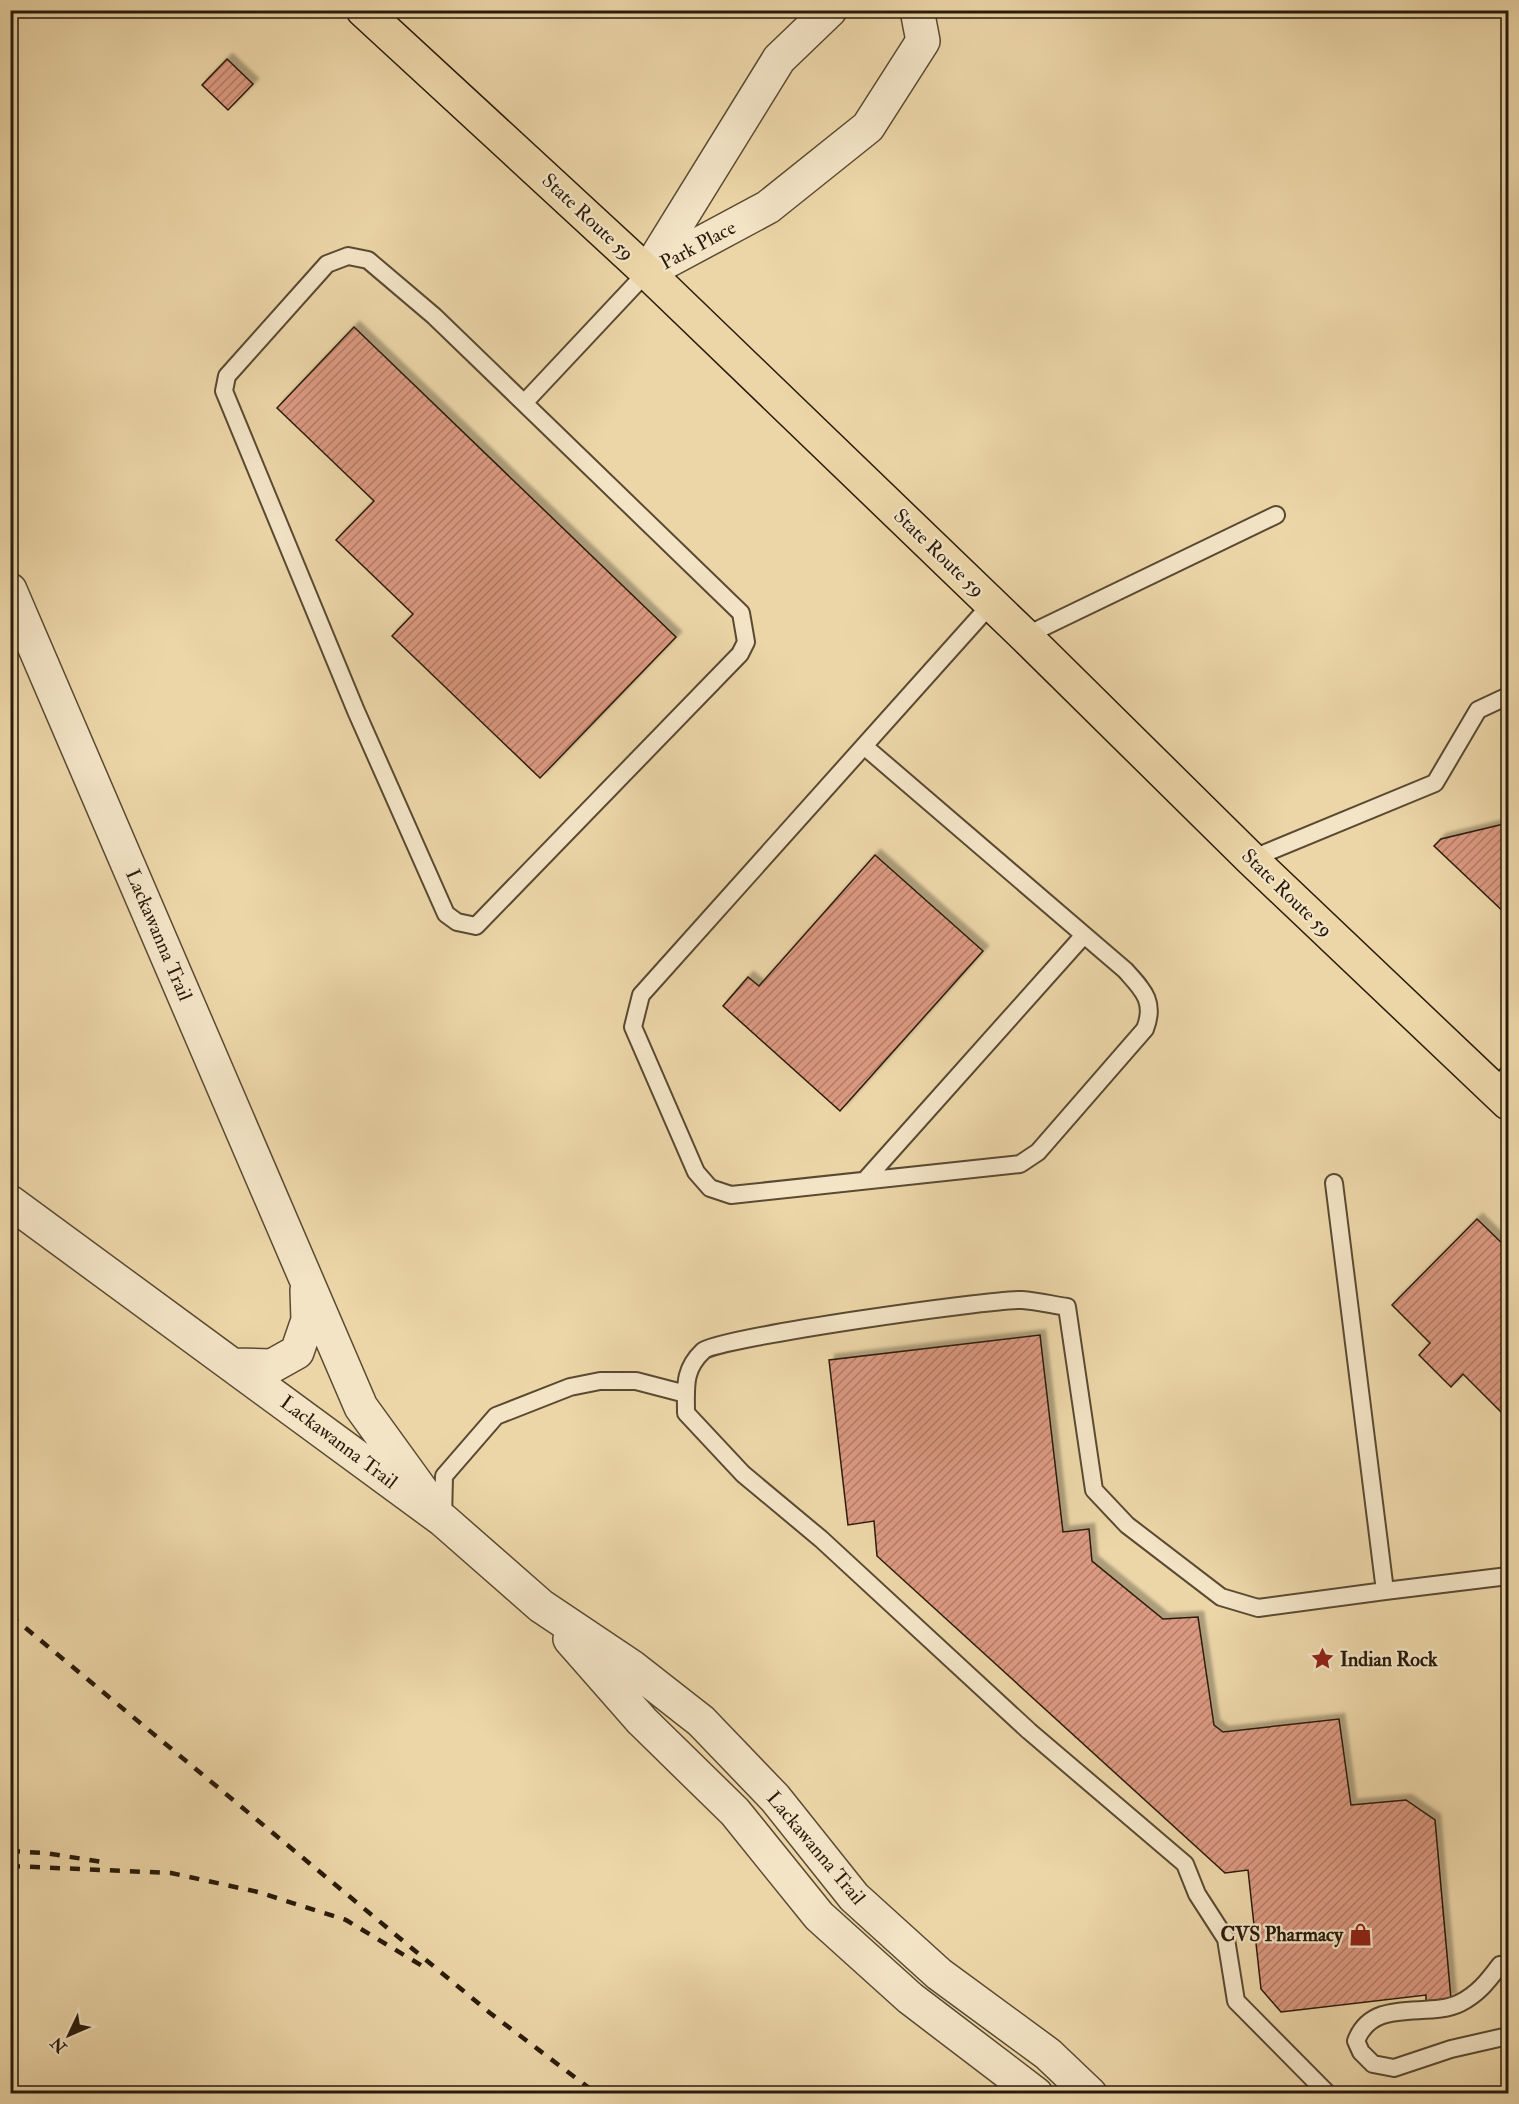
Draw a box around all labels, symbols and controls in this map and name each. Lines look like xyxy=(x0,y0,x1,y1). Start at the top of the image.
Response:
street label: State Route 59 xyxy=(537,168,639,266)
street label: Park Place xyxy=(656,215,740,275)
street label: State Route 59 xyxy=(888,503,990,603)
street label: State Route 59 xyxy=(1236,843,1338,943)
street label: Lackawanna Trail xyxy=(120,865,198,1005)
street label: Lackawanna Trail xyxy=(275,1390,403,1494)
place icon: Indian Rock xyxy=(1309,1646,1335,1672)
place label: Indian Rock xyxy=(1340,1647,1438,1672)
street label: Lackawanna Trail xyxy=(761,1786,871,1910)
shop icon: CVS Pharmacy xyxy=(1348,1921,1374,1947)
place label: CVS Pharmacy xyxy=(1220,1922,1344,1948)
north arrow xyxy=(39,2005,99,2065)
text: N xyxy=(46,2032,72,2058)

